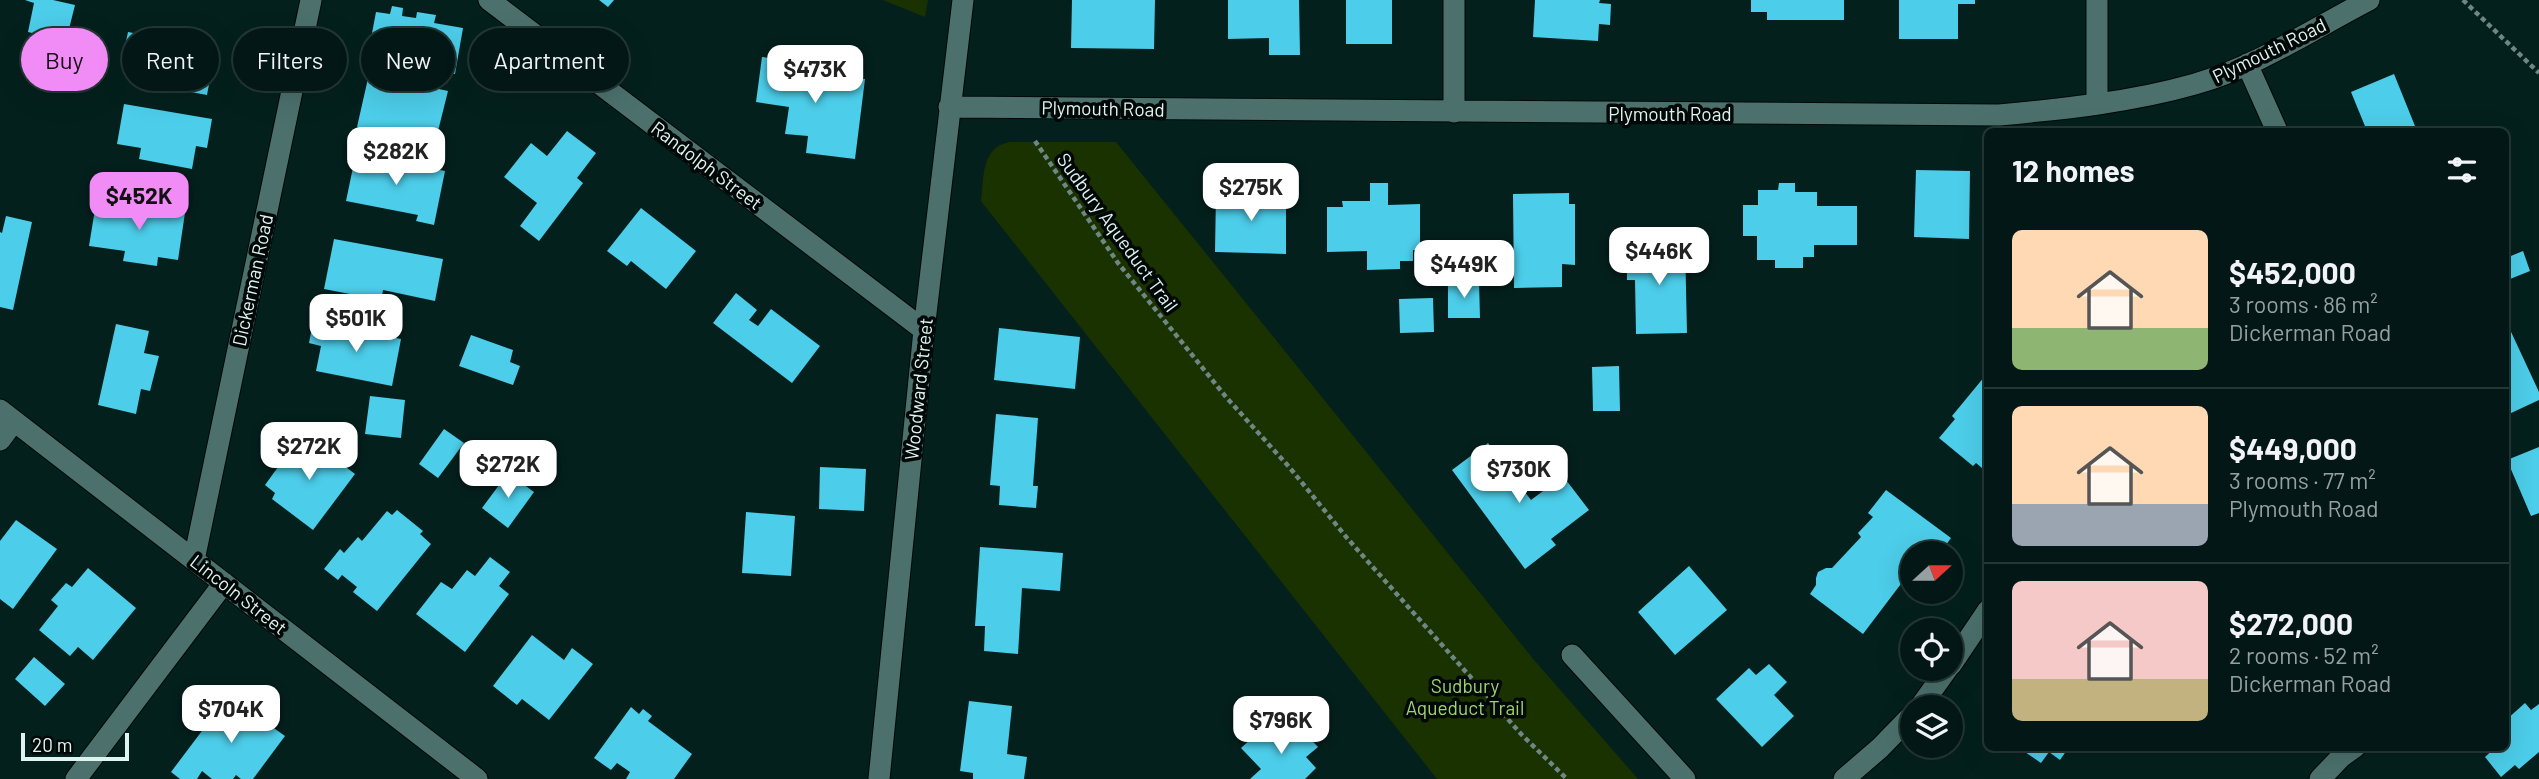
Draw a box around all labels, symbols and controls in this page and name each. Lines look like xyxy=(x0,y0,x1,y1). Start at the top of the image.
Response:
street label: Plymouth Road xyxy=(2208,13,2330,87)
chip: Buy xyxy=(21,28,108,91)
chip: Rent xyxy=(122,28,219,91)
chip: Filters xyxy=(233,28,347,91)
chip: New xyxy=(361,28,455,91)
chip: Apartment xyxy=(469,28,629,91)
pin: $473K xyxy=(766,46,864,105)
text: $473K xyxy=(783,54,847,82)
street label: Plymouth Road xyxy=(1041,95,1165,121)
street label: Plymouth Road xyxy=(1608,102,1732,125)
street label: Randolph Street xyxy=(647,116,767,214)
pin: $282K xyxy=(347,128,445,187)
text: $282K xyxy=(363,136,429,164)
street label: Sudbury Aqueduct Trail xyxy=(1053,148,1183,316)
icon: filters xyxy=(2443,151,2481,189)
text: 12 homes xyxy=(2012,152,2135,188)
pin: $275K xyxy=(1202,164,1300,223)
text: $275K xyxy=(1219,172,1283,200)
pin: $452K xyxy=(90,173,188,232)
text: $452K xyxy=(106,181,172,209)
street label: Dickerman Road xyxy=(227,212,277,348)
pin: $446K xyxy=(1610,228,1708,287)
text: $446K xyxy=(1625,236,1693,264)
pin: $449K xyxy=(1415,240,1513,300)
text: $449K xyxy=(1430,249,1498,277)
text: $452,000 xyxy=(2229,254,2356,290)
icon: home xyxy=(2068,258,2152,342)
text: 3 rooms · 86 m² xyxy=(2229,290,2378,318)
pin: $501K xyxy=(307,294,405,354)
text: $501K xyxy=(326,303,386,331)
street label: Woodward Street xyxy=(899,317,937,461)
text: Dickerman Road xyxy=(2229,318,2391,346)
pin: $272K xyxy=(260,422,358,482)
text: $449,000 xyxy=(2229,430,2357,466)
text: $272K xyxy=(277,431,341,459)
icon: home xyxy=(2068,434,2152,518)
pin: $272K xyxy=(459,440,557,500)
pin: $730K xyxy=(1470,446,1568,505)
text: $272K xyxy=(476,449,540,477)
text: $730K xyxy=(1487,454,1551,482)
text: 3 rooms · 77 m² xyxy=(2229,466,2376,494)
text: Plymouth Road xyxy=(2229,494,2378,522)
north arrow xyxy=(1900,541,1964,604)
map controls xyxy=(1900,541,1963,758)
street label: Lincoln Street xyxy=(186,549,292,639)
text: $272,000 xyxy=(2229,605,2353,641)
icon: home xyxy=(2068,609,2152,693)
button: locate xyxy=(1900,618,1963,681)
text: 2 rooms · 52 m² xyxy=(2229,641,2379,669)
text: Dickerman Road xyxy=(2229,669,2391,697)
park label: Sudbury Aqueduct Trail xyxy=(1406,674,1524,719)
pin: $704K xyxy=(182,686,280,745)
text: $704K xyxy=(198,694,264,722)
button: layers xyxy=(1900,695,1963,758)
pin: $796K xyxy=(1232,696,1330,756)
text: $796K xyxy=(1249,705,1313,733)
scale bar xyxy=(21,730,130,762)
text: 20 m xyxy=(32,733,72,756)

